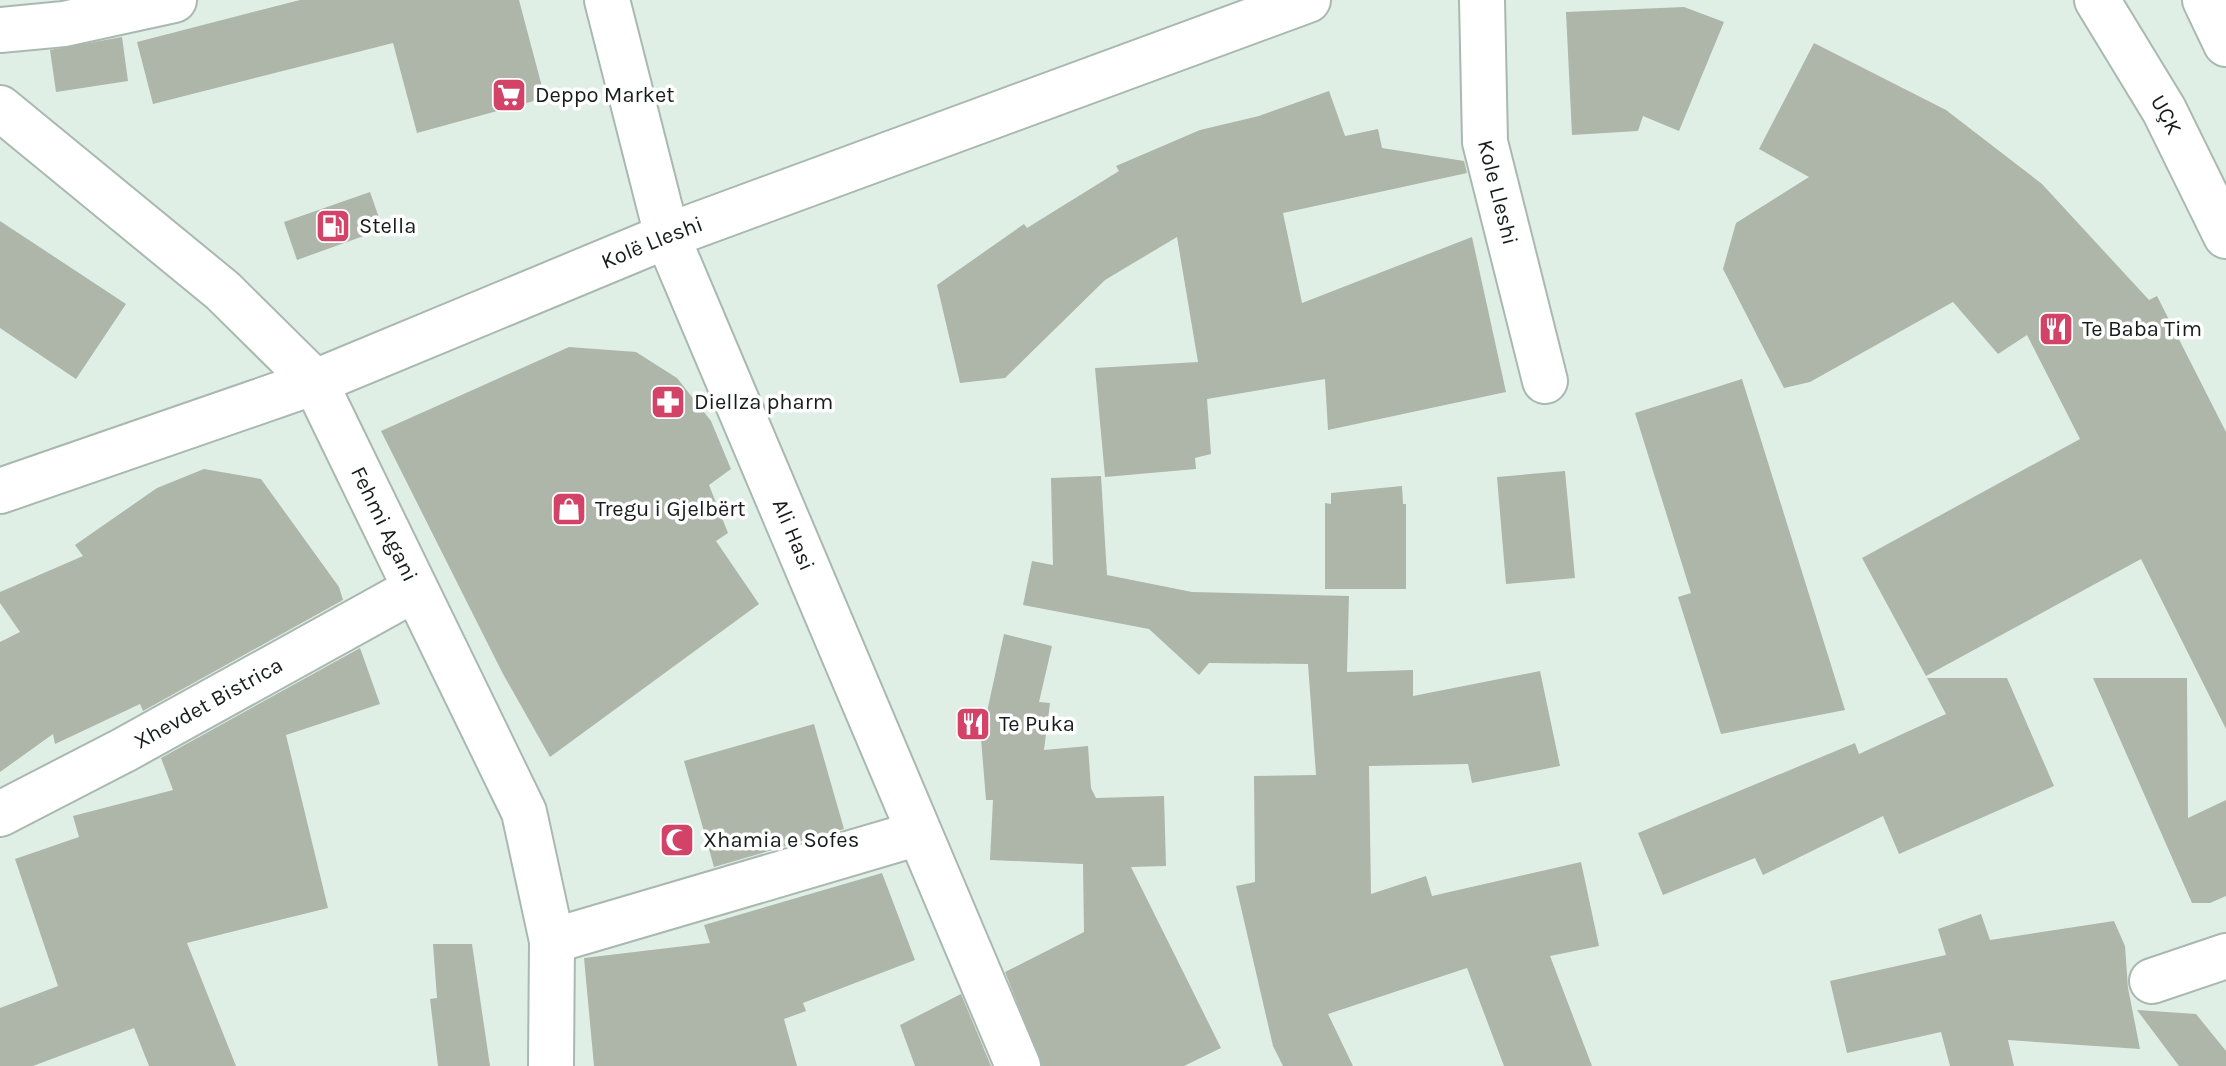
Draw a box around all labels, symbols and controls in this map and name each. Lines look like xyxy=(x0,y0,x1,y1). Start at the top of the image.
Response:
supermarket icon: Deppo Market xyxy=(490,76,528,114)
place label: Deppo Market xyxy=(535,82,674,108)
street label: UÇK xyxy=(2145,90,2187,139)
street label: Kole Lleshi xyxy=(1472,137,1523,248)
fuel station icon: Stella xyxy=(314,207,352,245)
street label: Kolë Lleshi xyxy=(597,211,706,275)
place label: Stella xyxy=(359,213,416,239)
restaurant icon: Te Baba Tim xyxy=(2037,310,2075,348)
place label: Te Baba Tim xyxy=(2082,316,2202,342)
pharmacy icon: Diellza pharm xyxy=(649,383,687,421)
place label: Diellza pharm xyxy=(694,389,833,415)
street label: Fehmi Agani xyxy=(345,462,423,586)
shop icon: Tregu i Gjelbërt xyxy=(550,490,588,528)
street label: Ali Hasi xyxy=(767,495,820,575)
place label: Tregu i Gjelbërt xyxy=(595,496,745,522)
street label: Xhevdet Bistrica xyxy=(130,652,287,755)
restaurant icon: Te Puka xyxy=(954,705,992,743)
place label: Te Puka xyxy=(999,711,1075,737)
mosque icon: Xhamia e Sofes xyxy=(658,821,696,859)
place label: Xhamia e Sofes xyxy=(703,827,859,853)

